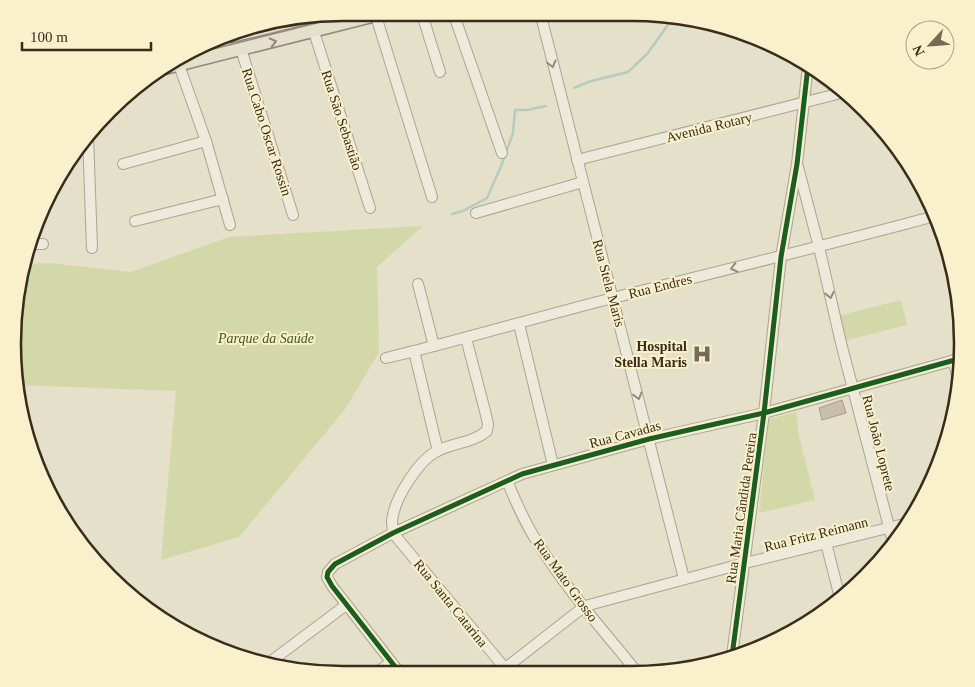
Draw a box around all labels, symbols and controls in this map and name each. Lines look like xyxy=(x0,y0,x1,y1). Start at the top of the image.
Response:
scale bar xyxy=(22,20,151,52)
north arrow xyxy=(905,20,955,70)
text: 100 m xyxy=(30,29,68,45)
one-way arrow xyxy=(268,37,277,48)
text: N xyxy=(910,43,928,58)
one-way arrow xyxy=(546,59,557,68)
street label: Rua Cabo Oscar Rossin xyxy=(239,66,294,198)
street label: Rua São Sebastião xyxy=(318,68,365,172)
street label: Avenida Rotary xyxy=(665,110,754,145)
street label: Rua Stela Maris xyxy=(590,238,627,329)
one-way arrow xyxy=(730,262,739,273)
street label: Rua Endres xyxy=(627,271,693,302)
one-way arrow xyxy=(824,290,834,299)
park label: Parque da Saúde xyxy=(217,331,314,346)
place label: Hospital Stella Maris xyxy=(614,339,688,370)
hospital icon: Hospital Stella Maris xyxy=(691,343,713,365)
one-way arrow xyxy=(633,391,643,399)
street label: Rua João Loprete xyxy=(859,393,898,493)
street label: Rua Cavadas xyxy=(588,418,663,451)
street label: Rua Maria Cândida Pereira xyxy=(723,431,760,585)
street label: Rua Fritz Reimann xyxy=(763,514,870,555)
street label: Rua Mato Grosso xyxy=(530,536,601,625)
street label: Rua Santa Catarina xyxy=(411,557,491,651)

